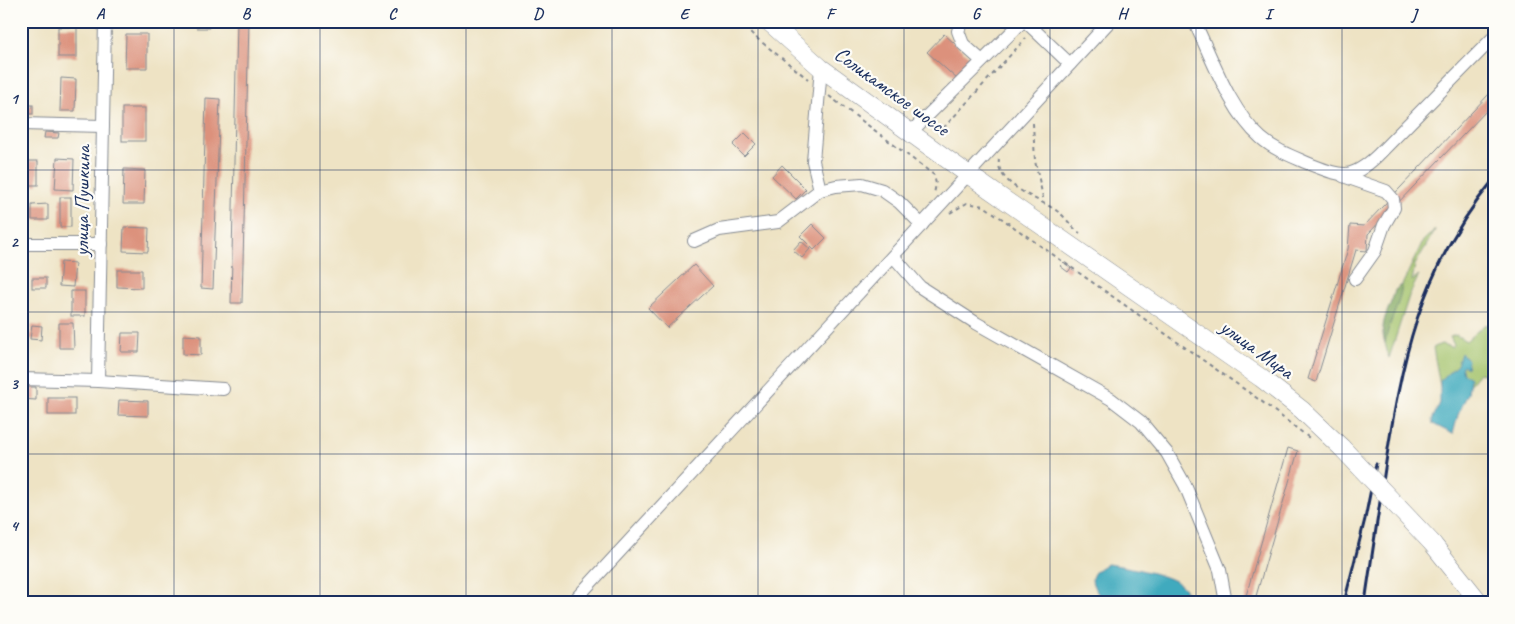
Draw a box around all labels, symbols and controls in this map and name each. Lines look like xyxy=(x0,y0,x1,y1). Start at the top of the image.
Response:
text: A xyxy=(96,4,106,24)
text: B xyxy=(242,4,252,24)
text: C xyxy=(388,4,398,24)
text: D xyxy=(533,4,544,24)
text: E xyxy=(680,4,691,24)
text: F xyxy=(826,4,837,24)
text: G xyxy=(972,4,982,24)
text: H xyxy=(1117,4,1129,24)
text: I xyxy=(1265,4,1275,24)
text: J xyxy=(1410,4,1419,24)
street label: Соликамское шоссе xyxy=(830,41,956,143)
text: 1 xyxy=(10,89,19,109)
street label: улица Пушкина xyxy=(68,143,96,259)
text: 2 xyxy=(10,232,19,252)
street label: улица Мира xyxy=(1214,312,1300,385)
text: 3 xyxy=(10,374,19,394)
text: 4 xyxy=(10,516,19,536)

